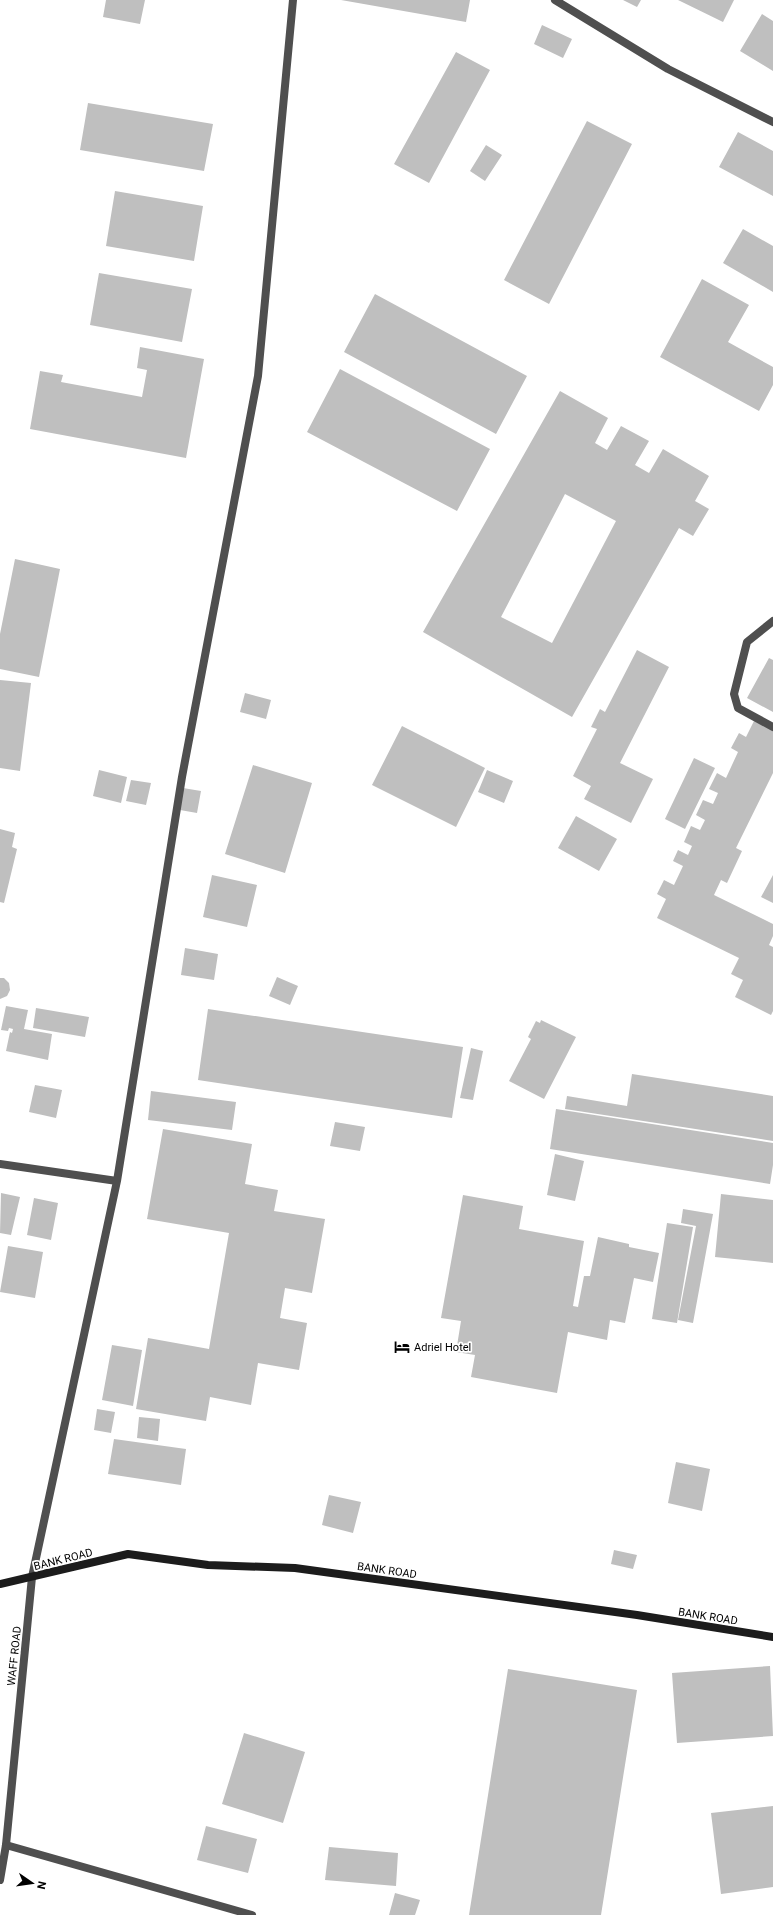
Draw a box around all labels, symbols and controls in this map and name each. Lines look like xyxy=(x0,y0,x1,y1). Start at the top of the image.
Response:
hotel icon: Adriel Hotel xyxy=(393,1338,411,1356)
place label: Adriel Hotel xyxy=(414,1341,471,1354)
street label: BANK ROAD xyxy=(32,1546,94,1573)
street label: BANK ROAD xyxy=(356,1560,418,1581)
street label: BANK ROAD xyxy=(677,1605,739,1628)
street label: WAFF ROAD xyxy=(5,1625,24,1687)
north arrow xyxy=(12,1863,52,1903)
text: N xyxy=(34,1880,48,1891)

